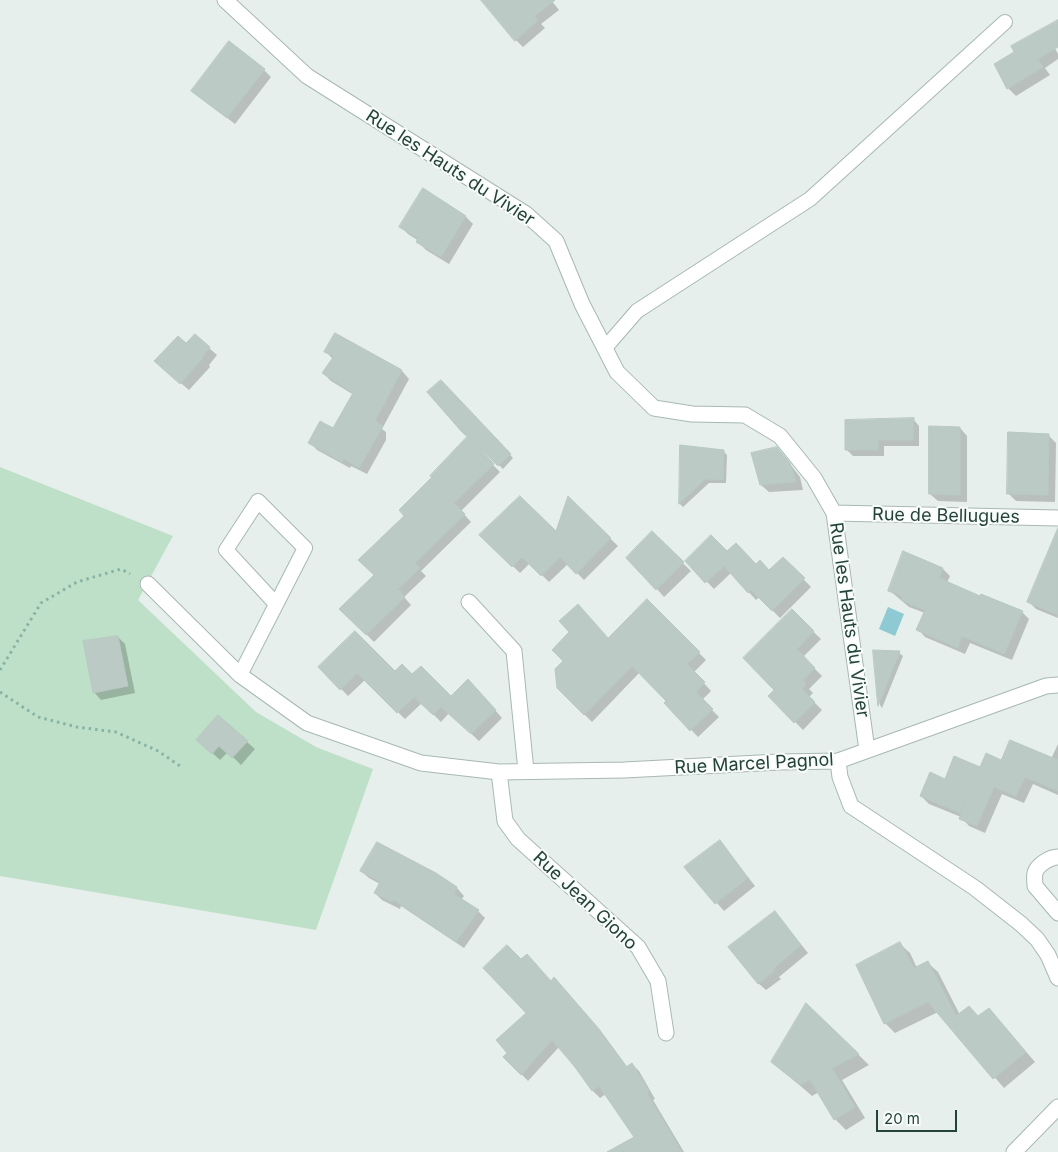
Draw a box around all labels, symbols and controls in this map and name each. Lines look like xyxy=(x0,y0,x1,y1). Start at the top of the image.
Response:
street label: Rue les Hauts du Vivier xyxy=(362,105,538,231)
street label: Rue de Bellugues xyxy=(872,504,1020,528)
street label: Rue les Hauts du Vivier xyxy=(825,521,873,719)
street label: Rue Marcel Pagnol xyxy=(674,749,834,779)
street label: Rue Jean Giono xyxy=(528,847,642,955)
scale bar xyxy=(878,1100,959,1132)
text: 20 m xyxy=(884,1109,920,1128)

